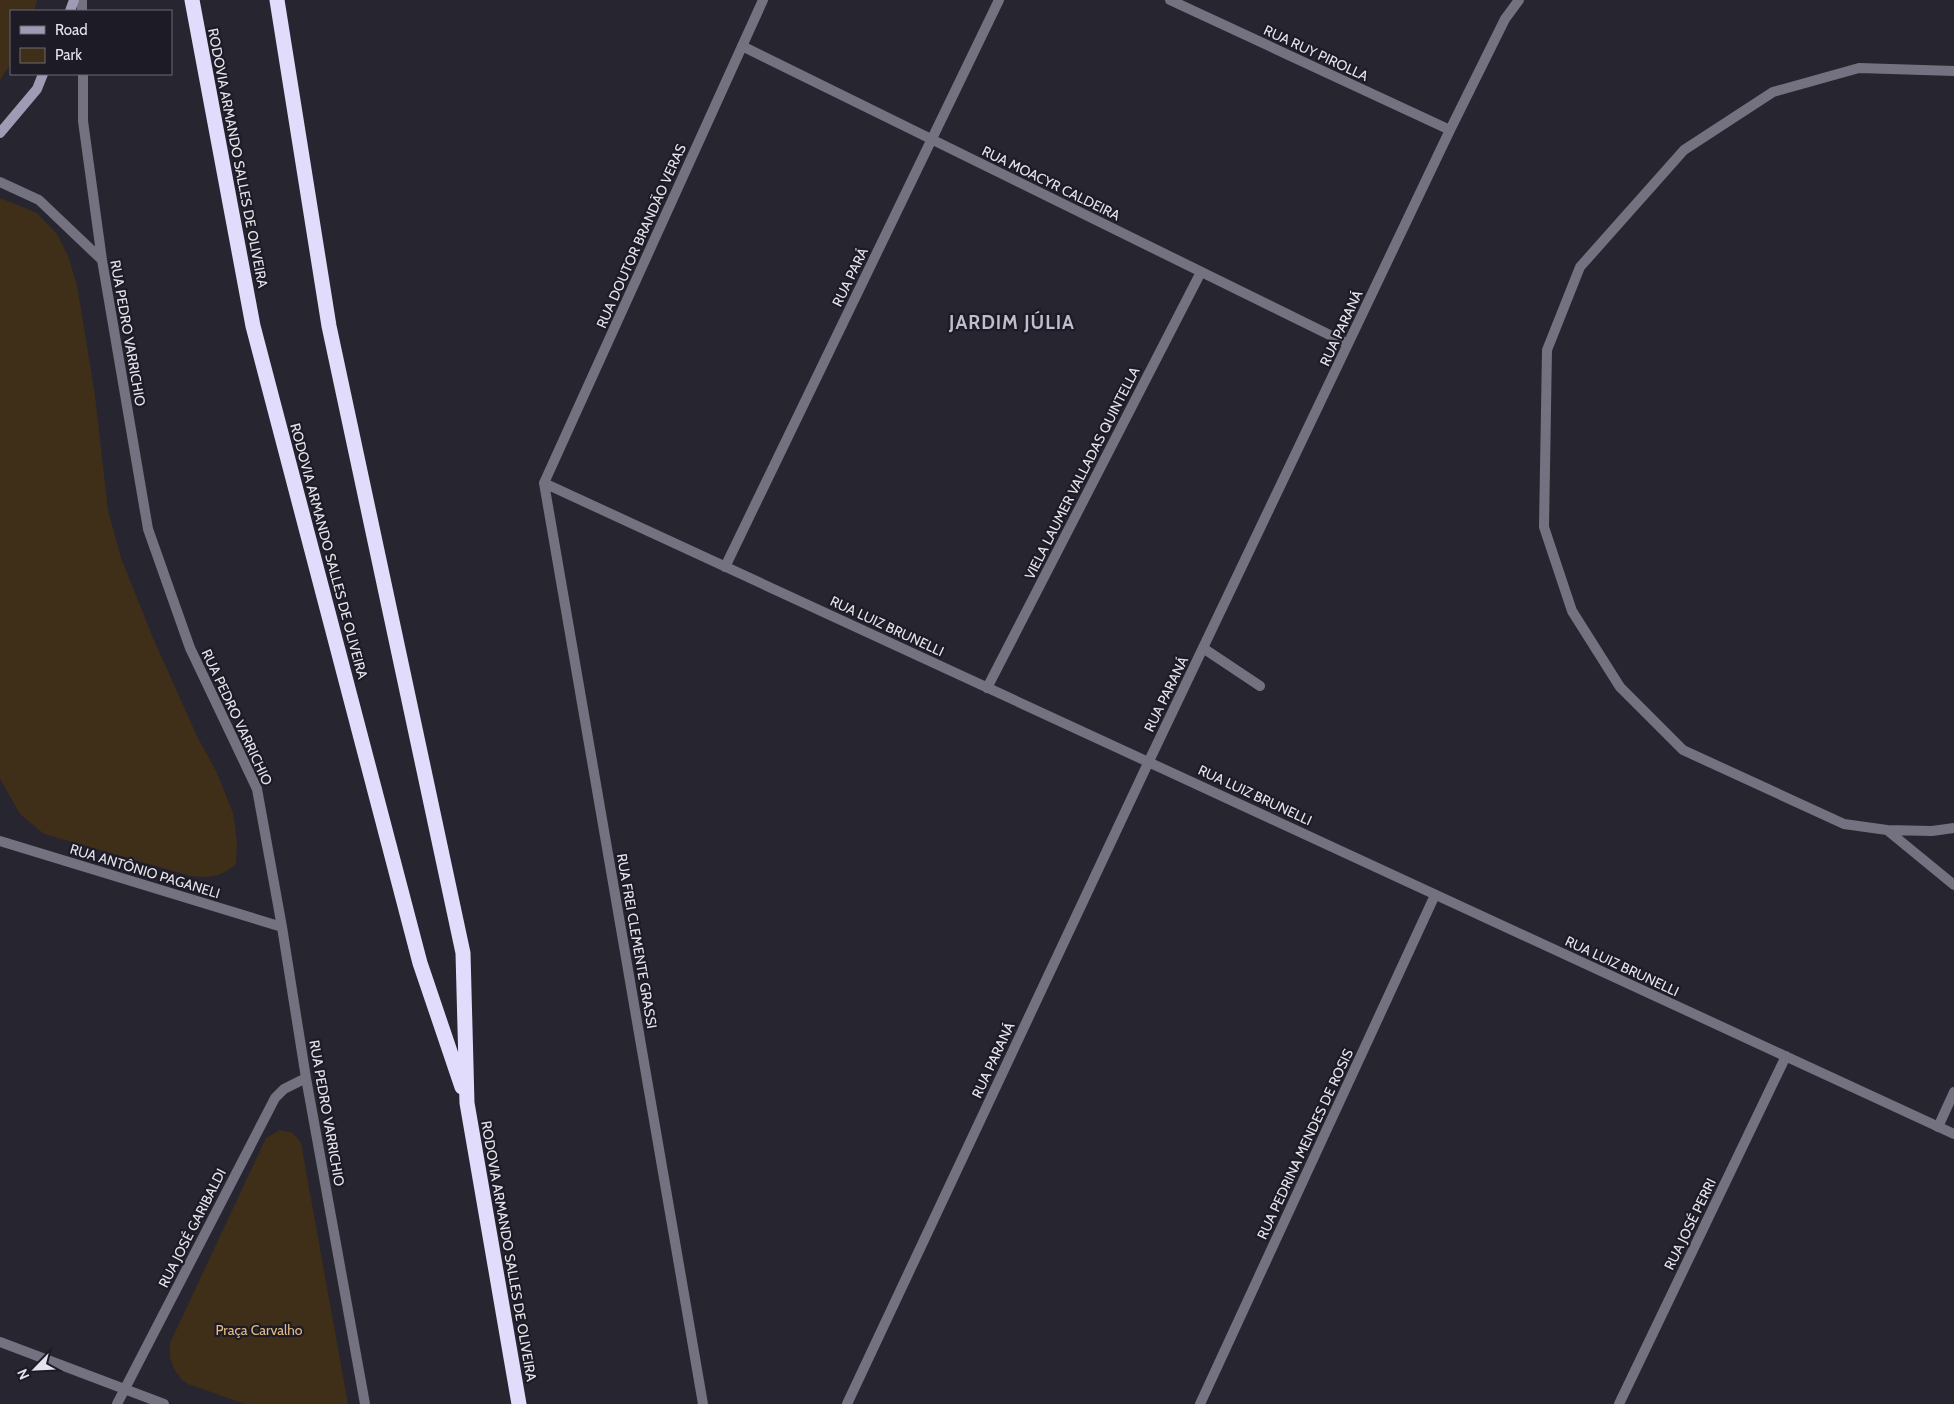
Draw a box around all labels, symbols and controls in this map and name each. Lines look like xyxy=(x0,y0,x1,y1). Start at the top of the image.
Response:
legend xyxy=(10,10,172,75)
text: Road xyxy=(55,21,88,39)
street label: RUA RUY PIROLLA xyxy=(1261,21,1371,85)
street label: RODOVIA ARMANDO SALLES DE OLIVEIRA xyxy=(204,27,272,290)
text: Park xyxy=(55,46,82,64)
street label: RUA DOUTOR BRANDÃO VERAS xyxy=(592,141,690,331)
street label: RUA MOACYR CALDEIRA xyxy=(979,142,1123,224)
street label: RUA PARÁ xyxy=(828,244,872,309)
street label: RUA PEDRO VARRICHIO xyxy=(106,258,150,408)
street label: RUA PARANÁ xyxy=(1316,287,1367,369)
district label: JARDIM JÚLIA xyxy=(948,310,1075,334)
street label: VIELA LAUMER VALLADAS QUINTELLA xyxy=(1020,363,1144,582)
street label: RODOVIA ARMANDO SALLES DE OLIVEIRA xyxy=(286,421,372,681)
street label: RUA LUIZ BRUNELLI xyxy=(827,592,947,660)
street label: RUA PEDRO VARRICHIO xyxy=(198,646,277,788)
street label: RUA PARANÁ xyxy=(1140,653,1192,735)
street label: RUA LUIZ BRUNELLI xyxy=(1195,761,1315,829)
street label: RUA ANTÔNIO PAGANELI xyxy=(68,840,222,902)
street label: RUA FREI CLEMENTE GRASSI xyxy=(613,852,661,1030)
street label: RUA LUIZ BRUNELLI xyxy=(1562,932,1682,1000)
street label: RUA PARANÁ xyxy=(968,1019,1019,1101)
street label: RUA PEDRO VARRICHIO xyxy=(305,1038,349,1188)
street label: RUA PEDRINA MENDES DE ROSIS xyxy=(1253,1046,1357,1242)
street label: RODOVIA ARMANDO SALLES DE OLIVEIRA xyxy=(477,1119,541,1383)
street label: RUA JOSÉ GARIBALDI xyxy=(154,1165,230,1291)
street label: RUA JOSÉ PERRI xyxy=(1660,1175,1720,1273)
park label: Praça Carvalho xyxy=(215,1321,303,1339)
north arrow xyxy=(10,1344,60,1394)
text: N xyxy=(13,1366,33,1382)

